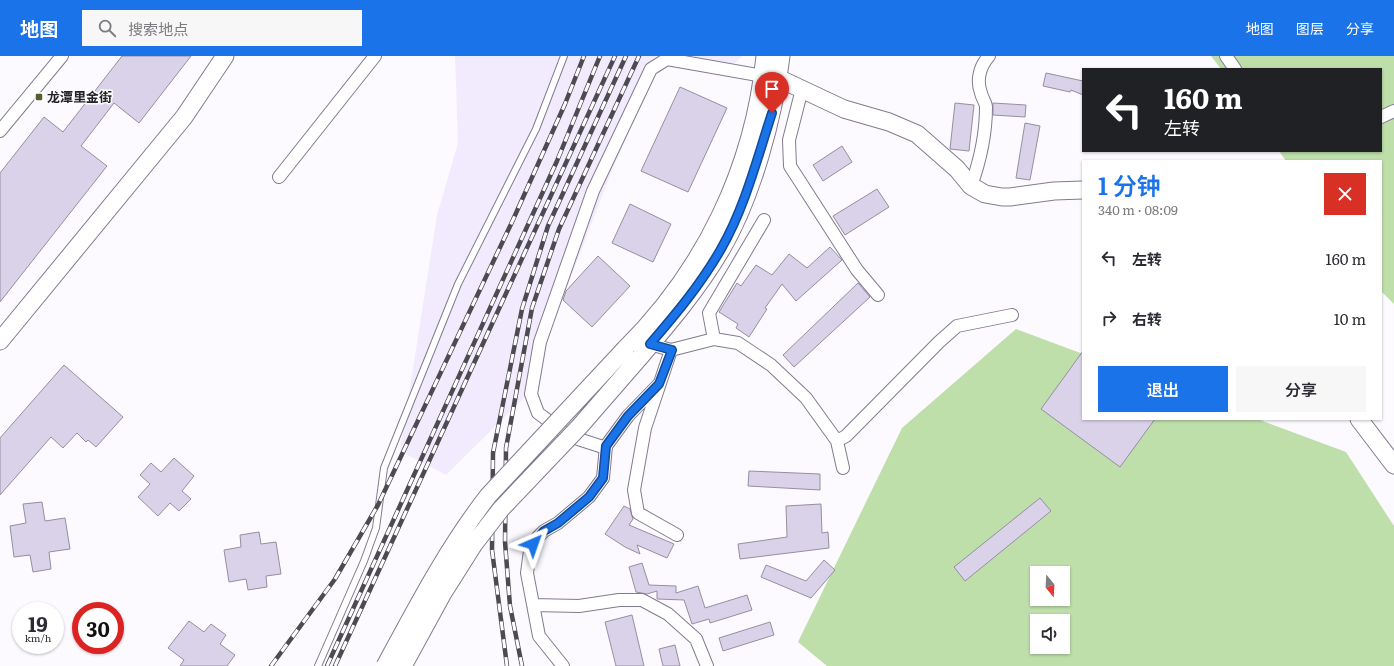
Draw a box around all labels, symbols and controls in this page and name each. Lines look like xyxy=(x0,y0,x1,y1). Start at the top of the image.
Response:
search box xyxy=(82,10,362,46)
text: 地图 xyxy=(20,14,58,42)
icon: search xyxy=(96,17,118,39)
text: 搜索地点 xyxy=(128,17,188,40)
text: 地图 xyxy=(1246,18,1274,38)
text: 图层 xyxy=(1296,18,1324,38)
text: 分享 xyxy=(1346,18,1374,38)
pin xyxy=(755,72,789,113)
text: 160 m xyxy=(1164,76,1243,118)
icon: arrive xyxy=(761,78,783,100)
icon: left xyxy=(1098,84,1150,136)
place label: 龙潭里金街 xyxy=(47,87,112,106)
marker: 龙潭里金街 xyxy=(34,92,44,102)
text: 左转 xyxy=(1164,114,1200,141)
text: 1 分钟 xyxy=(1098,167,1161,202)
button: close xyxy=(1324,173,1366,215)
text: 340 m · 08:09 xyxy=(1098,200,1178,219)
icon: left xyxy=(1098,247,1120,269)
text: 左转 xyxy=(1132,247,1162,270)
text: 160 m xyxy=(1326,247,1366,270)
icon: right xyxy=(1098,307,1120,329)
text: 右转 xyxy=(1132,307,1162,330)
text: 10 m xyxy=(1334,307,1366,330)
button: 退出 xyxy=(1098,366,1228,412)
button: 分享 xyxy=(1236,366,1366,412)
position arrow xyxy=(512,523,554,565)
north arrow xyxy=(1030,566,1070,606)
map controls xyxy=(1030,566,1070,654)
speed limit sign: 30 xyxy=(72,602,124,654)
text: 19 xyxy=(28,608,48,638)
button: sound xyxy=(1030,614,1070,654)
text: km/h xyxy=(25,630,51,645)

